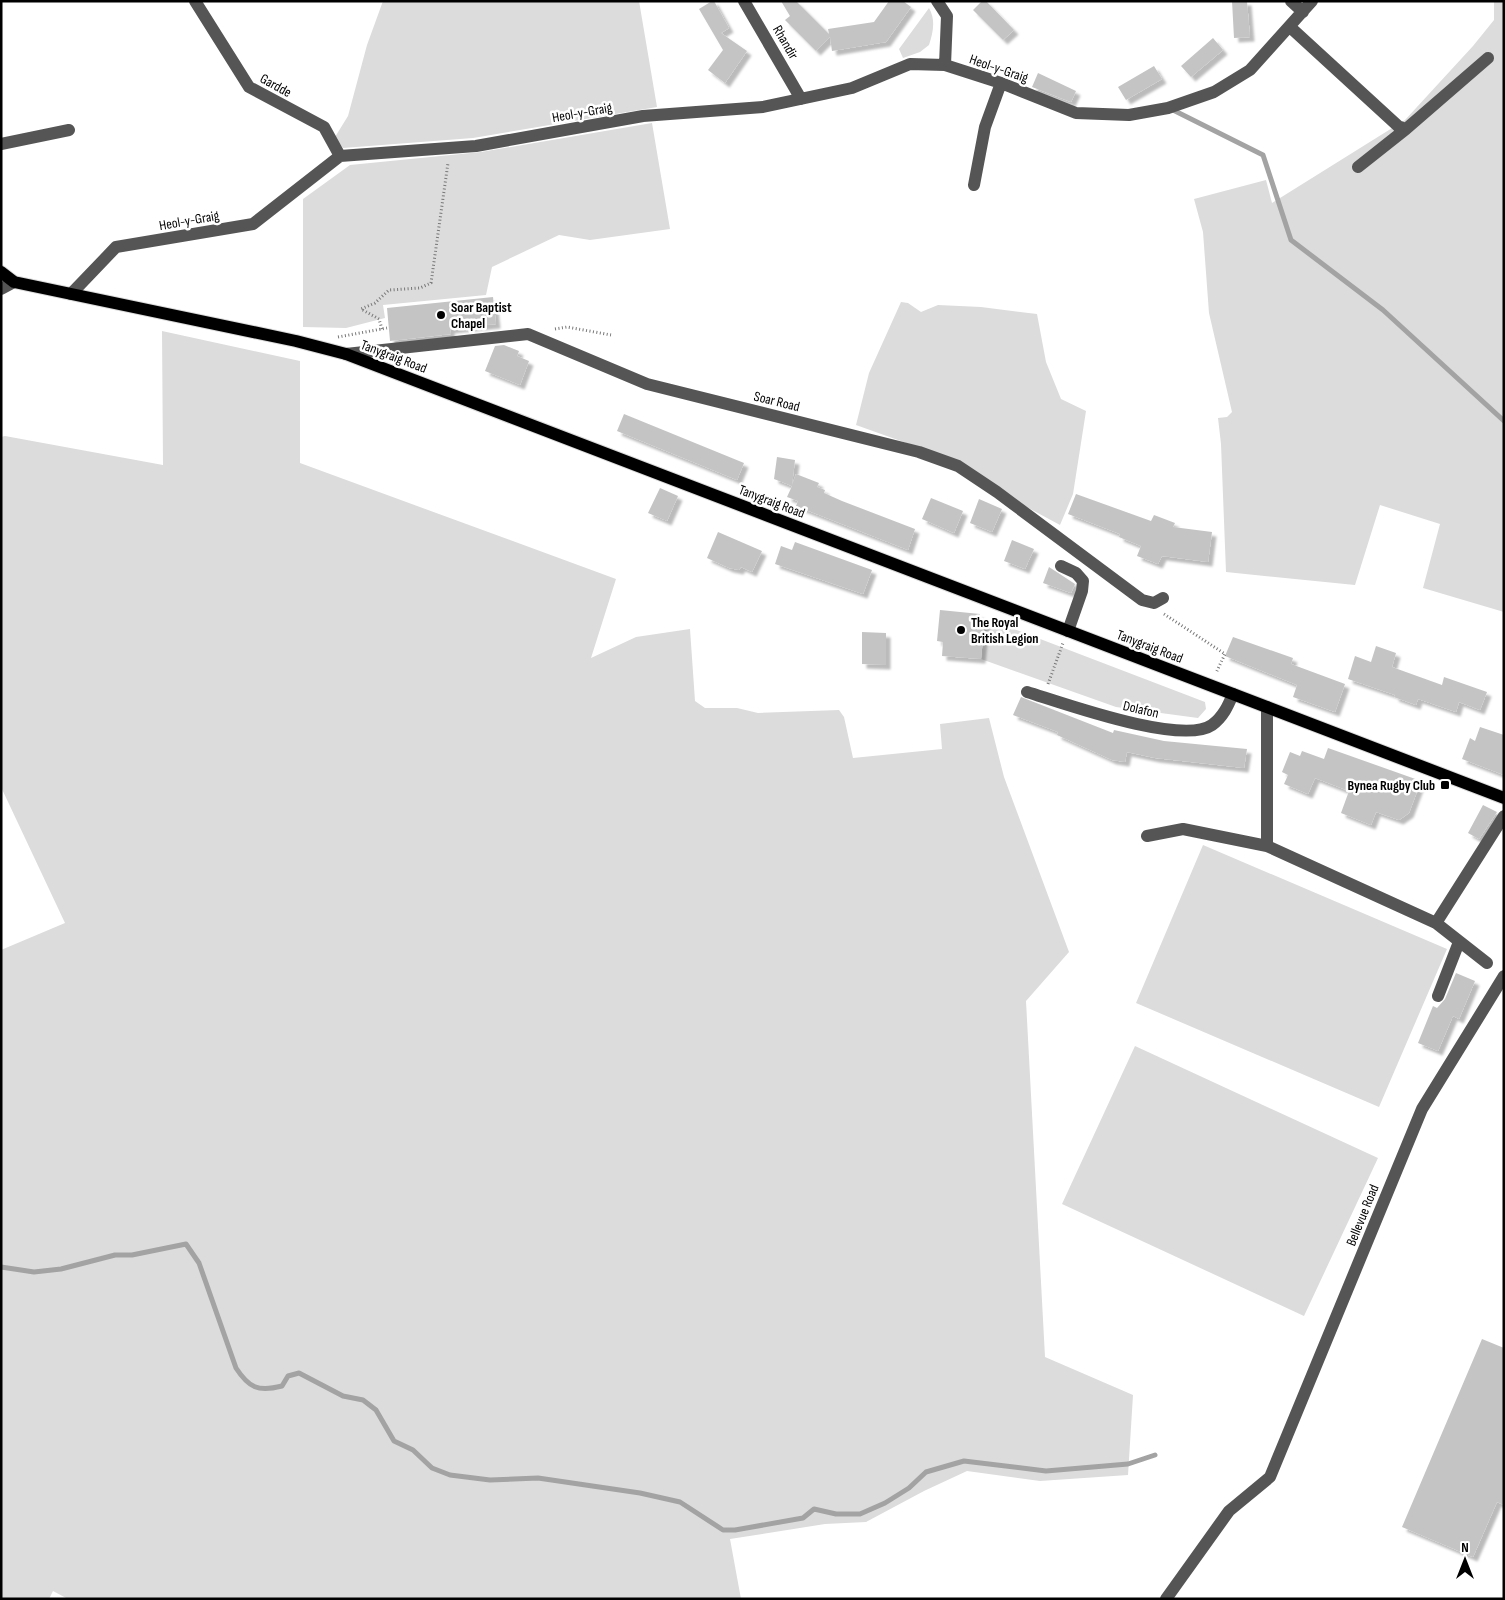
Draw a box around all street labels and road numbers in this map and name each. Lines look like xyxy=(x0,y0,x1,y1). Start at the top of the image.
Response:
street label: Rhandir xyxy=(769,22,802,62)
street label: Heol-y-Graig xyxy=(967,51,1031,87)
street label: Gardde xyxy=(257,70,294,101)
street label: Heol-y-Graig xyxy=(551,99,614,126)
street label: Heol-y-Graig xyxy=(158,207,221,234)
street label: Tanygraig Road xyxy=(358,336,430,377)
street label: Soar Road xyxy=(752,388,802,415)
street label: Tanygraig Road xyxy=(736,481,808,522)
street label: Tanygraig Road xyxy=(1114,626,1186,667)
street label: Dolafon xyxy=(1121,697,1160,722)
street label: Bellevue Road xyxy=(1342,1182,1383,1249)

